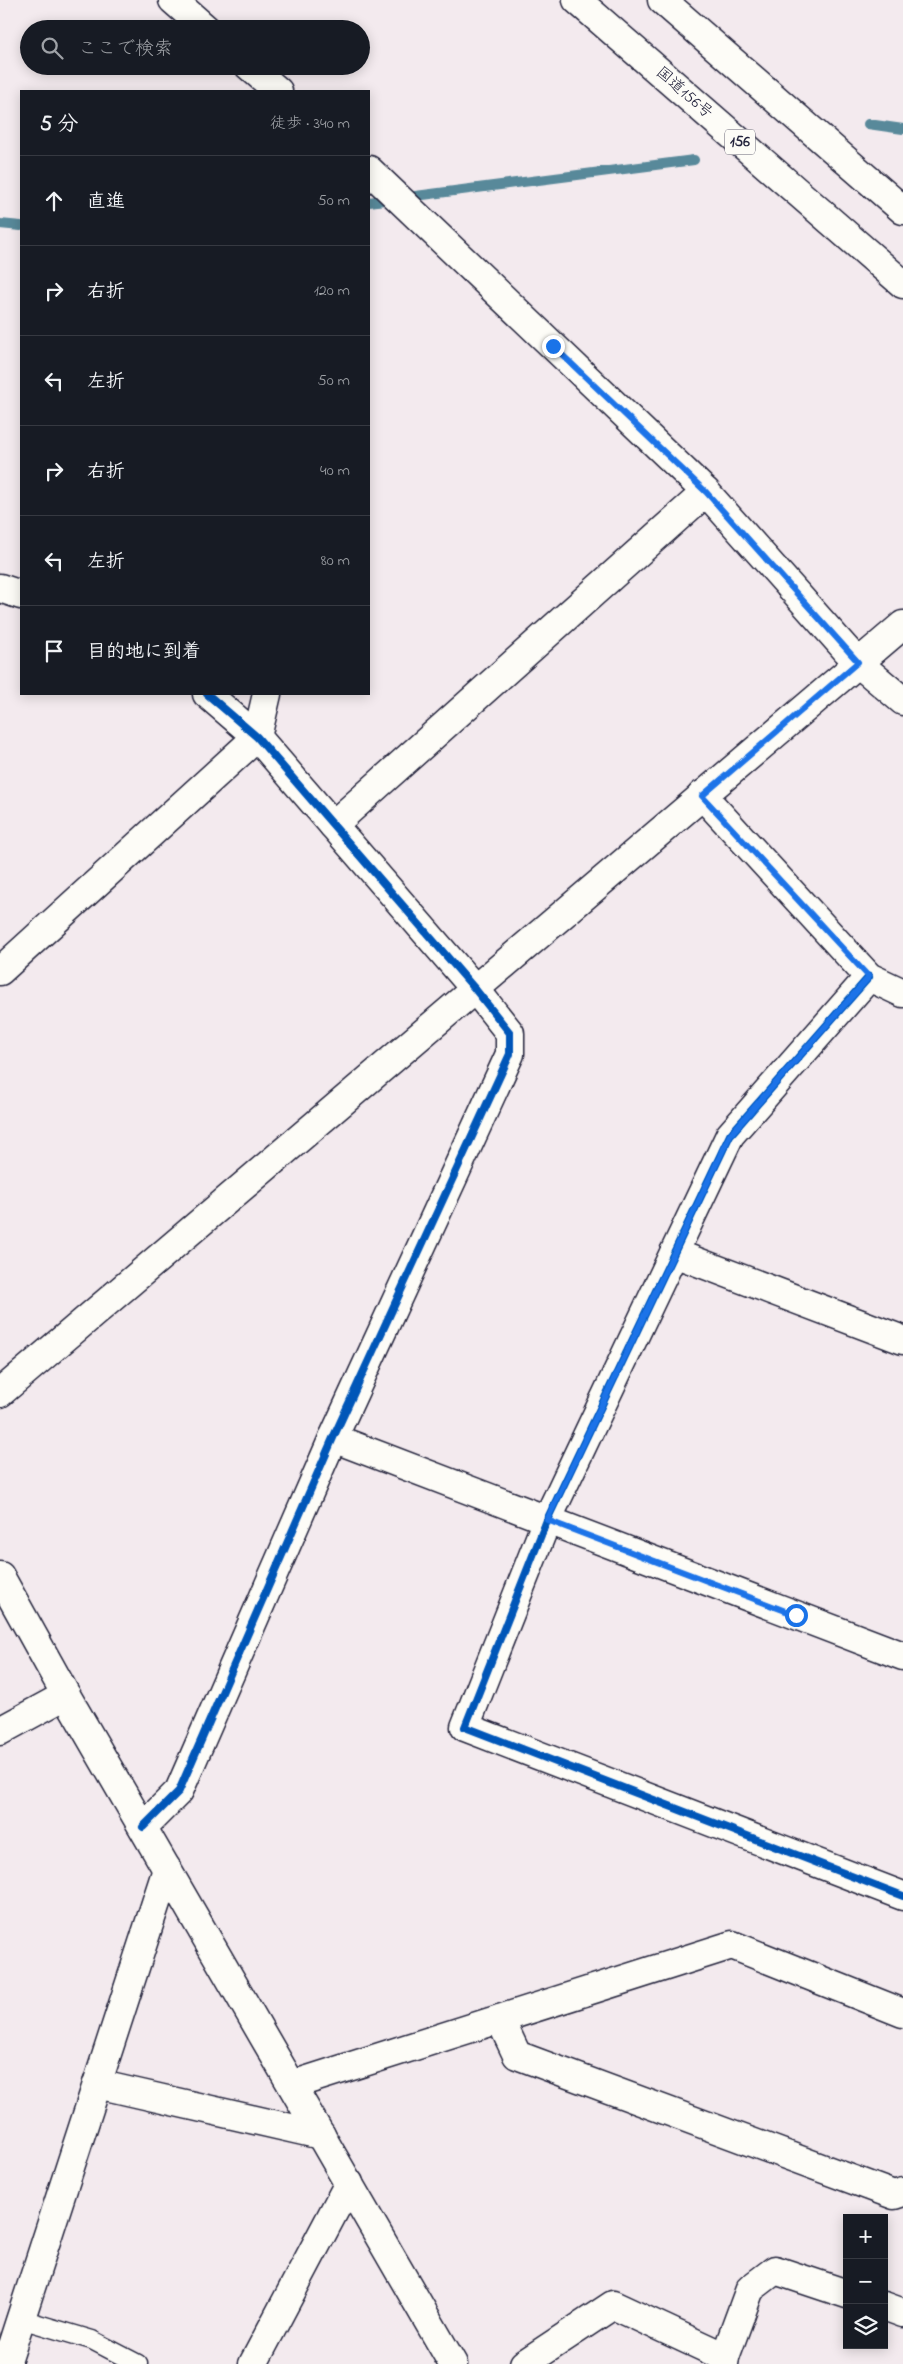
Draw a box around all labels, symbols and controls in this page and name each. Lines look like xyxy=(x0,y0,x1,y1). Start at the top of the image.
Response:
search box xyxy=(20,20,370,75)
icon: search xyxy=(38,34,66,62)
text: ここで検索 xyxy=(78,36,173,63)
street label: 国道156号 xyxy=(650,61,718,125)
text: 5 分 xyxy=(40,110,78,140)
text: 徒歩 · 340 m xyxy=(270,112,350,136)
road number: 156 xyxy=(725,130,755,154)
icon: ahead xyxy=(40,187,68,215)
text: 直進 xyxy=(87,189,125,216)
text: 50 m xyxy=(318,189,350,213)
icon: right xyxy=(40,277,68,305)
text: 右折 xyxy=(87,279,125,306)
text: 120 m xyxy=(314,279,350,303)
route end xyxy=(542,335,565,358)
icon: left xyxy=(40,367,68,395)
text: 左折 xyxy=(87,369,125,396)
text: 50 m xyxy=(318,369,350,393)
icon: right xyxy=(40,457,68,485)
text: 右折 xyxy=(87,459,125,486)
text: 40 m xyxy=(320,459,350,483)
icon: left xyxy=(40,547,68,575)
text: 左折 xyxy=(87,549,125,576)
text: 80 m xyxy=(321,549,350,573)
icon: arrive xyxy=(40,637,68,665)
text: 目的地に到着 xyxy=(87,639,201,666)
route start xyxy=(785,1604,808,1627)
map controls xyxy=(843,2214,888,2349)
button: + xyxy=(843,2214,888,2259)
button: − xyxy=(843,2259,888,2304)
button: layers xyxy=(843,2304,888,2349)

